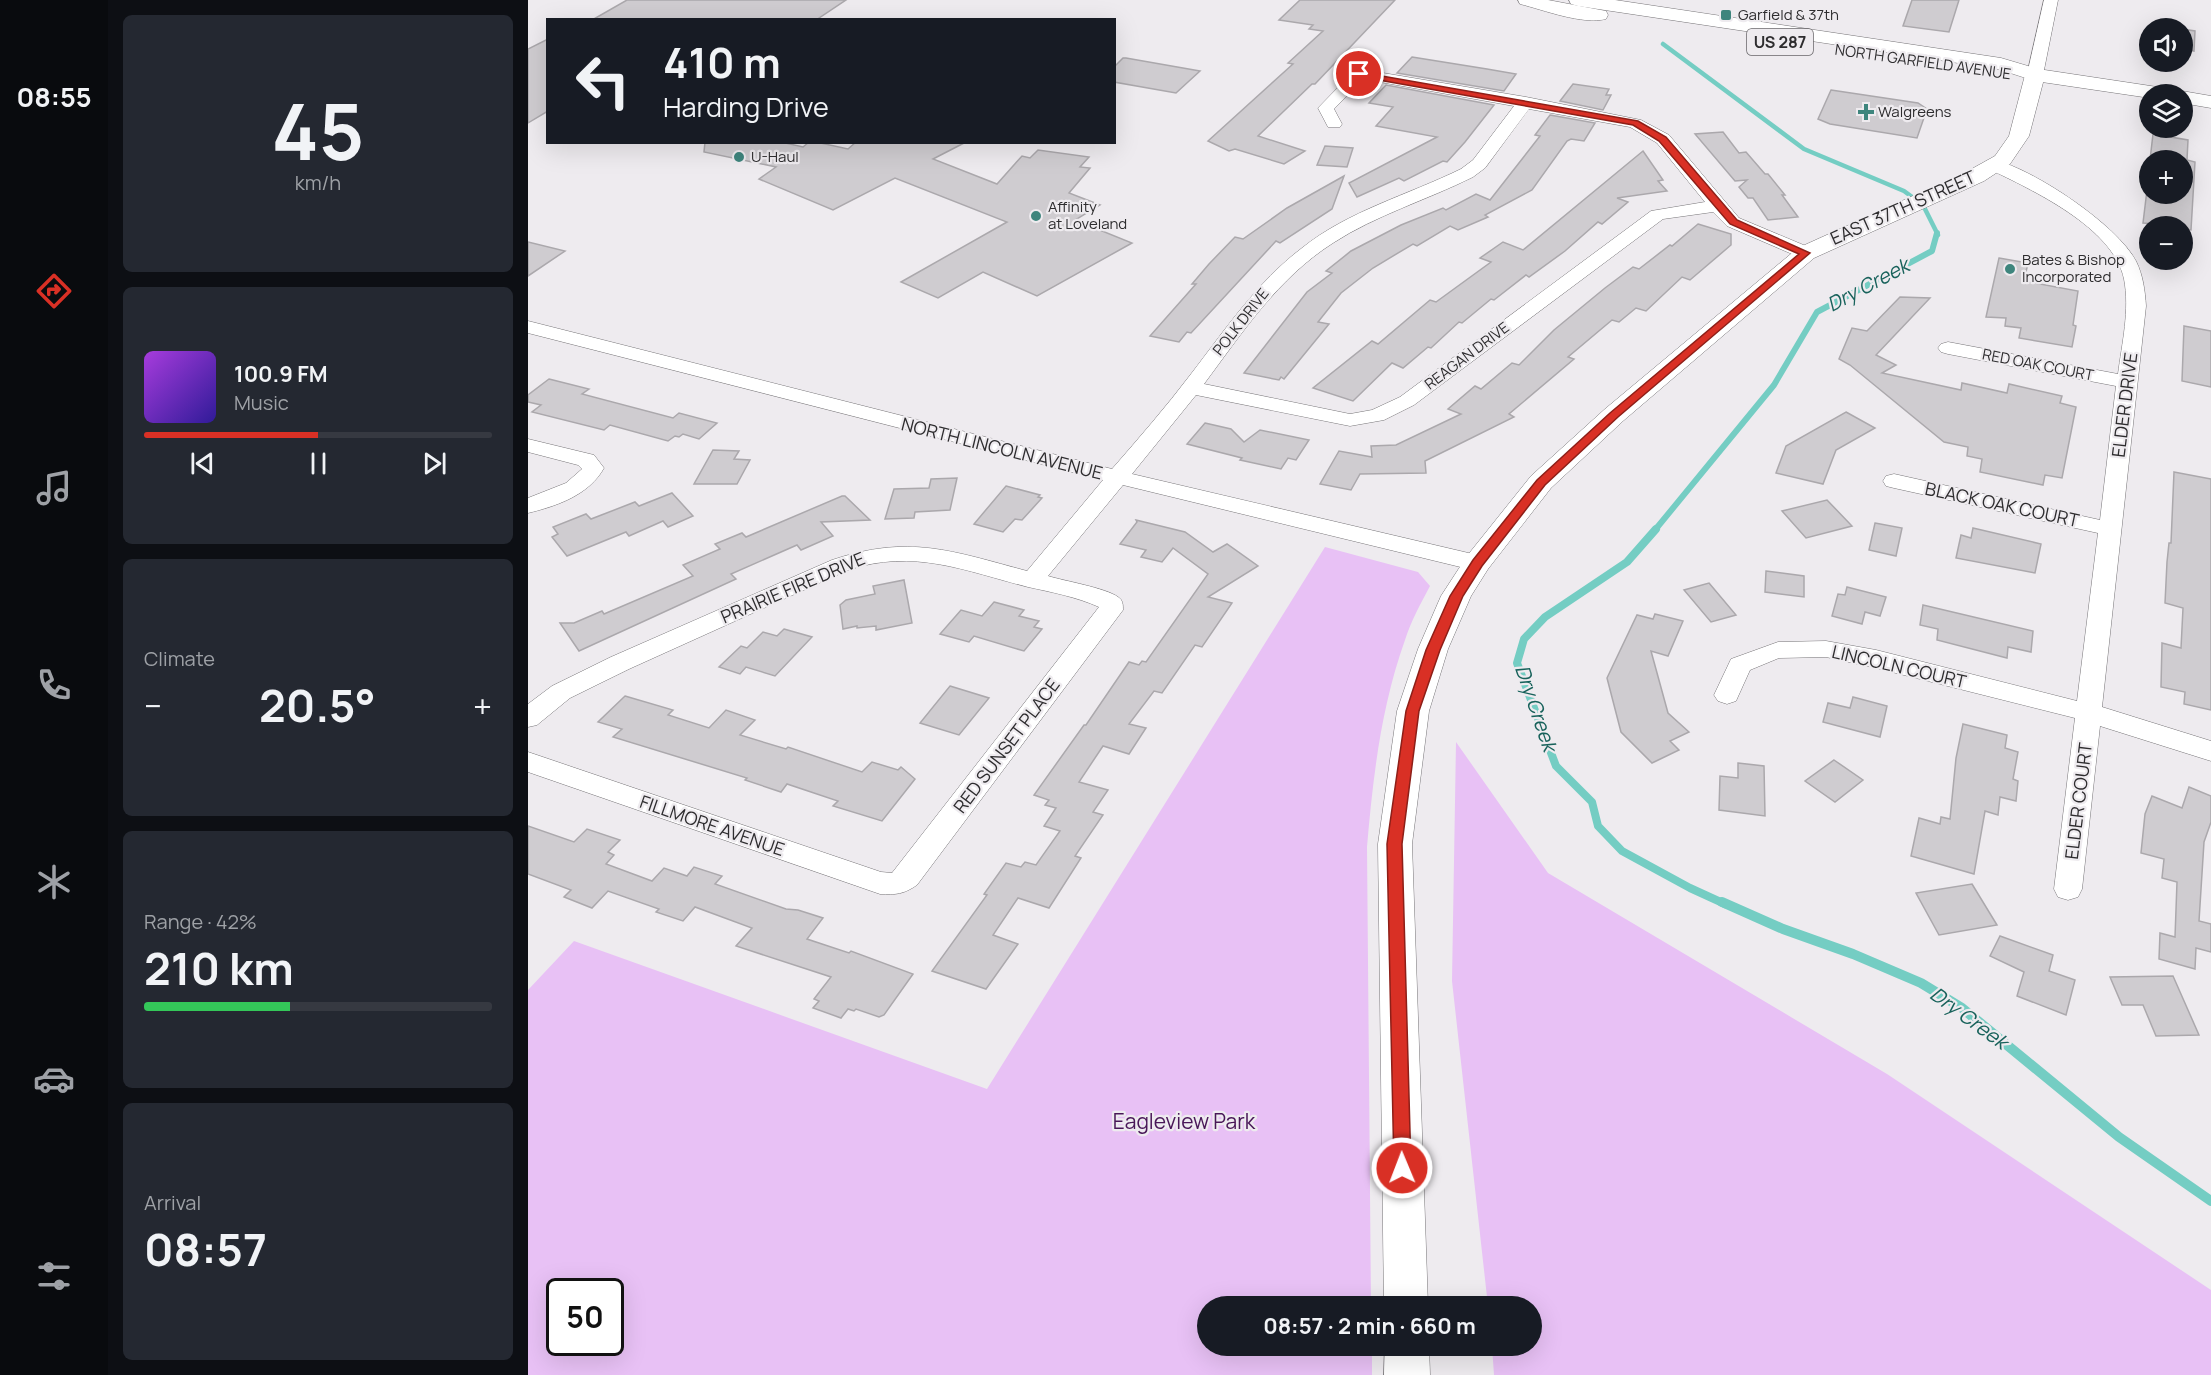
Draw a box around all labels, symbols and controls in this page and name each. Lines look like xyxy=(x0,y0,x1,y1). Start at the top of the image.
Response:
place label: Garfield & 37th xyxy=(1738,4,1839,25)
marker: Garfield & 37th xyxy=(1719,8,1733,22)
map controls xyxy=(2139,18,2193,270)
button: sound xyxy=(2139,18,2193,72)
road number: US 287 xyxy=(1747,29,1813,55)
text: 410 m xyxy=(663,33,781,91)
street label: NORTH GARFIELD AVENUE xyxy=(1834,39,2013,84)
icon: left xyxy=(564,42,642,120)
pin xyxy=(1333,48,1384,99)
icon: arrive xyxy=(1342,57,1375,90)
text: 45 xyxy=(271,77,365,183)
text: 08:55 xyxy=(16,78,92,115)
button: layers xyxy=(2139,84,2193,138)
text: Harding Drive xyxy=(663,88,829,125)
place label: Walgreens xyxy=(1878,101,1952,122)
marker: Walgreens xyxy=(1859,105,1873,119)
place label: U-Haul xyxy=(751,146,799,167)
marker: U-Haul xyxy=(732,150,746,164)
button: + xyxy=(2139,150,2193,204)
street label: EAST 37TH STREET xyxy=(1826,164,1979,250)
text: km/h xyxy=(295,169,341,196)
place label: Affinity at Loveland xyxy=(1048,196,1127,234)
marker: Affinity at Loveland xyxy=(1029,209,1043,223)
button: − xyxy=(2139,216,2193,270)
place label: Bates & Bishop Incorporated xyxy=(2022,249,2125,287)
water label: Dry Creek xyxy=(1822,250,1916,318)
marker: Bates & Bishop Incorporated xyxy=(2003,262,2017,276)
icon: directions xyxy=(33,270,75,312)
street label: POLK DRIVE xyxy=(1208,284,1273,360)
street label: REAGAN DRIVE xyxy=(1420,317,1513,394)
street label: RED OAK COURT xyxy=(1980,343,2096,386)
street label: ELDER DRIVE xyxy=(2106,351,2142,459)
text: 100.9 FM xyxy=(234,359,328,389)
text: Music xyxy=(234,389,289,416)
street label: NORTH LINCOLN AVENUE xyxy=(899,411,1105,485)
icon: previous xyxy=(186,447,219,480)
icon: pause xyxy=(302,447,335,480)
icon: next xyxy=(418,447,451,480)
icon: music xyxy=(33,467,75,509)
street label: BLACK OAK COURT xyxy=(1923,476,2082,532)
street label: PRAIRIE FIRE DRIVE xyxy=(717,546,868,628)
street label: LINCOLN COURT xyxy=(1830,639,1969,693)
text: Climate xyxy=(144,645,215,672)
water label: Dry Creek xyxy=(1509,661,1565,758)
icon: phone xyxy=(33,664,75,706)
street label: RED SUNSET PLACE xyxy=(948,673,1065,818)
text: 20.5° xyxy=(259,674,376,736)
text: − xyxy=(144,683,162,728)
text: + xyxy=(473,683,492,728)
street label: ELDER COURT xyxy=(2059,741,2097,861)
street label: FILLMORE AVENUE xyxy=(637,789,788,861)
icon: climate xyxy=(33,861,75,903)
text: Range · 42% xyxy=(144,908,257,935)
text: 210 km xyxy=(144,937,294,999)
water label: Dry Creek xyxy=(1925,980,2016,1057)
icon: car xyxy=(33,1058,75,1100)
park label: Eagleview Park xyxy=(1113,1107,1256,1135)
position arrow xyxy=(1370,1136,1434,1200)
text: Arrival xyxy=(144,1189,201,1216)
text: 08:57 xyxy=(144,1218,267,1280)
icon: filters xyxy=(33,1255,75,1297)
speed limit sign: 50 xyxy=(546,1278,624,1356)
text: 08:57 · 2 min · 660 m xyxy=(1263,1311,1476,1341)

